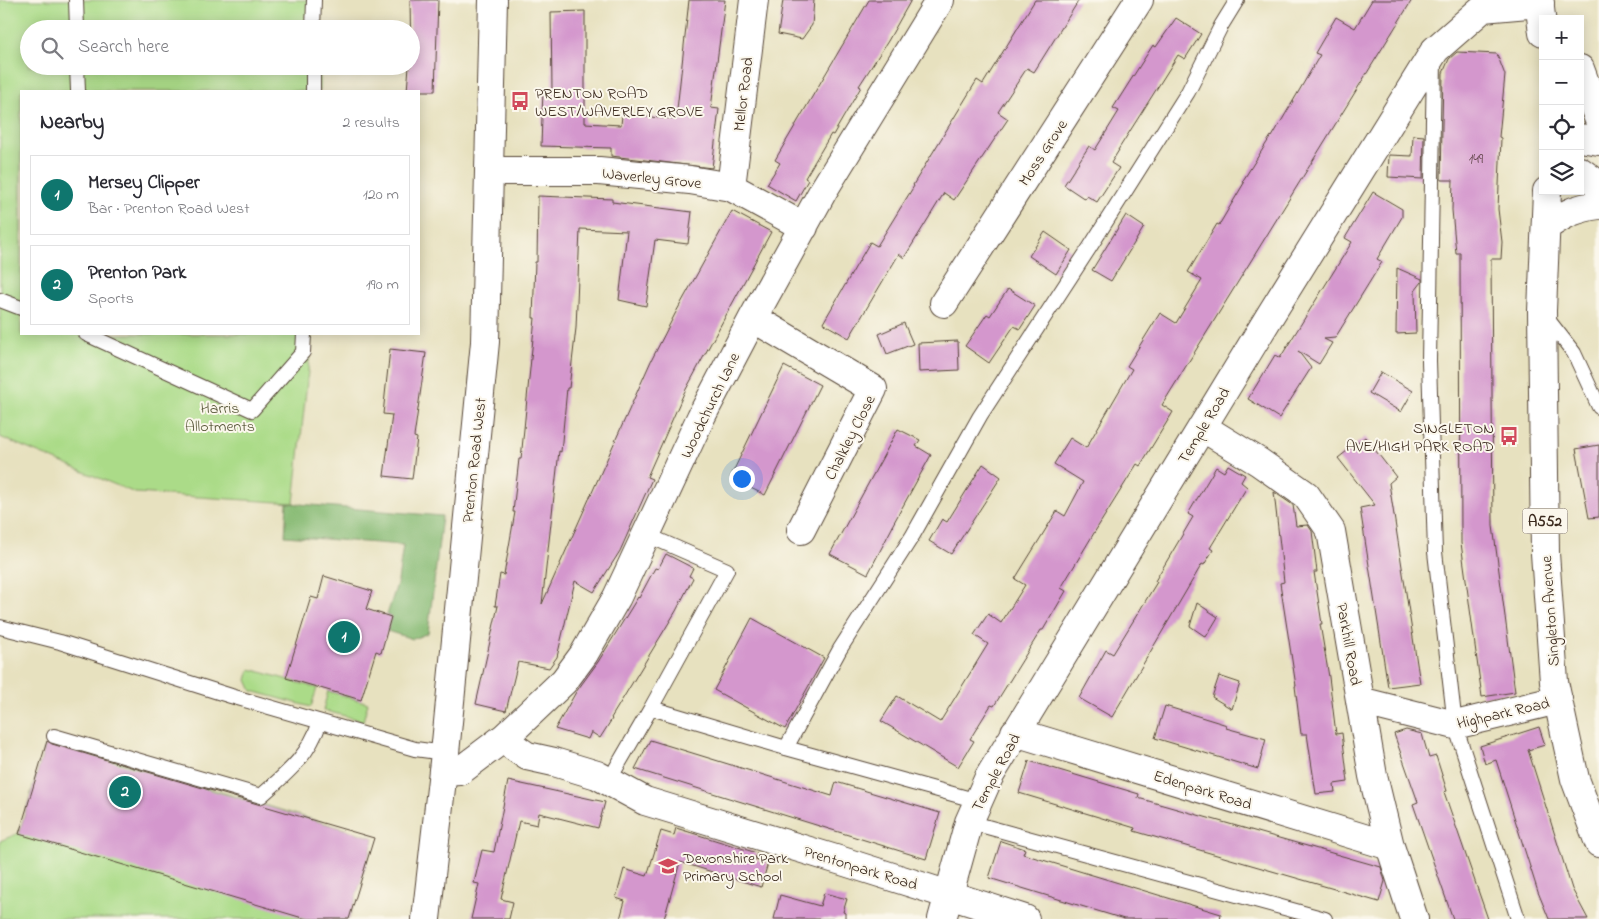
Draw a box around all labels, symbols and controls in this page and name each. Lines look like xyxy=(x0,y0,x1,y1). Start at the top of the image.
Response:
map controls xyxy=(1539,15,1584,195)
button: + xyxy=(1539,15,1584,60)
search box xyxy=(20,20,420,75)
icon: search xyxy=(38,34,66,62)
text: Search here xyxy=(78,34,169,61)
street label: Mellor Road xyxy=(728,56,760,133)
button: − xyxy=(1539,60,1584,105)
place label: PRENTON ROAD WEST/WAVERLEY GROVE xyxy=(535,82,704,124)
bus stop icon: PRENTON ROAD WEST/WAVERLEY GROVE xyxy=(509,90,531,112)
button: locate xyxy=(1539,105,1584,150)
text: Nearby xyxy=(40,108,104,138)
text: 2 results xyxy=(342,111,400,135)
street label: Moss Grove xyxy=(1013,114,1075,191)
house number: 149 xyxy=(1469,149,1484,170)
button: layers xyxy=(1539,150,1584,195)
street label: Waverley Grove xyxy=(601,162,703,196)
text: Mersey Clipper xyxy=(88,170,200,197)
text: 1 xyxy=(54,183,60,207)
text: 120 m xyxy=(363,183,399,207)
text: Bar · Prenton Road West xyxy=(88,197,250,221)
text: Prenton Park xyxy=(88,260,186,287)
text: 2 xyxy=(53,273,61,297)
text: 190 m xyxy=(366,273,399,297)
text: Sports xyxy=(88,287,134,311)
street label: Woodchurch Lane xyxy=(675,348,747,463)
street label: Temple Road xyxy=(1172,383,1237,469)
street label: Chalkley Close xyxy=(819,390,883,485)
street label: Prenton Road West xyxy=(456,396,494,524)
park label: Harris Allotments xyxy=(185,397,255,439)
place label: SINGLETON AVE/HIGH PARK ROAD xyxy=(1346,417,1494,459)
bus stop icon: SINGLETON AVE/HIGH PARK ROAD xyxy=(1498,425,1520,447)
your location xyxy=(729,466,755,492)
road number: A552 xyxy=(1522,508,1568,534)
street label: Singleton Avenue xyxy=(1535,554,1567,667)
street label: Parkhill Road xyxy=(1329,601,1367,688)
pin: 1 xyxy=(328,618,360,656)
street label: Highpark Road xyxy=(1455,692,1552,736)
street label: Temple Road xyxy=(966,729,1027,816)
street label: Edenpark Road xyxy=(1150,765,1255,817)
pin: 2 xyxy=(109,773,141,811)
street label: Prentonpark Road xyxy=(800,840,920,898)
place label: Devonshire Park Primary School xyxy=(682,847,789,889)
school or university icon: Devonshire Park Primary School xyxy=(657,855,679,877)

